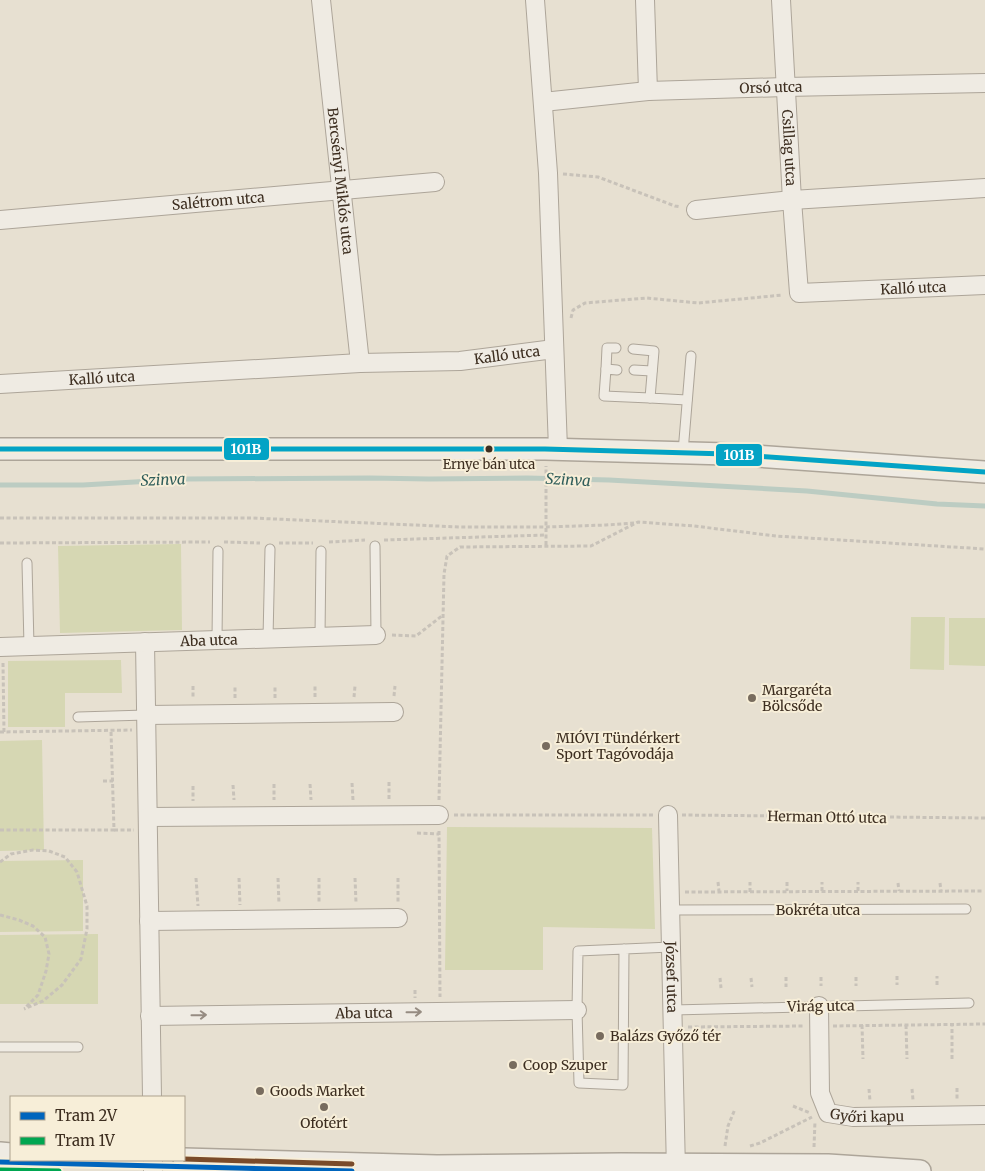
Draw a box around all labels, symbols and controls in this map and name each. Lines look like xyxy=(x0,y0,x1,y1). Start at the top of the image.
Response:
street label: Orsó utca xyxy=(739,78,803,97)
street label: Bercsényi Miklós utca xyxy=(324,107,357,256)
street label: Csillag utca xyxy=(778,109,800,187)
street label: Salétrom utca xyxy=(171,188,266,214)
street label: Kalló utca xyxy=(880,278,947,298)
street label: Kalló utca xyxy=(473,342,541,368)
street label: Kalló utca xyxy=(68,367,136,389)
line badge: 101B xyxy=(223,437,270,461)
text: 101B xyxy=(231,440,262,458)
line badge: 101B xyxy=(715,443,763,467)
marker: Ernye bán utca xyxy=(484,444,494,454)
text: 101B xyxy=(724,446,755,464)
place label: Ernye bán utca xyxy=(443,456,535,473)
water label: Szinva xyxy=(140,469,186,490)
water label: Szinva xyxy=(545,469,591,490)
street label: Aba utca xyxy=(179,630,238,650)
place label: Margaréta Bölcsőde xyxy=(762,681,832,715)
marker: Margaréta Bölcsőde xyxy=(746,692,758,704)
place label: MIÓVI Tündérkert Sport Tagóvodája xyxy=(556,729,681,763)
marker: MIÓVI Tündérkert Sport Tagóvodája xyxy=(540,740,552,752)
street label: Herman Ottó utca xyxy=(767,807,887,827)
street label: Bokréta utca xyxy=(776,901,861,919)
street label: József utca xyxy=(662,940,681,1014)
street label: Virág utca xyxy=(786,996,855,1016)
street label: Aba utca xyxy=(334,1004,393,1022)
one-way arrow xyxy=(406,1008,422,1017)
one-way arrow xyxy=(190,1010,207,1020)
place label: Balázs Győző tér xyxy=(610,1027,721,1045)
marker: Balázs Győző tér xyxy=(594,1030,606,1042)
place label: Coop Szuper xyxy=(523,1056,608,1074)
marker: Coop Szuper xyxy=(507,1059,519,1071)
place label: Goods Market xyxy=(270,1082,365,1100)
marker: Goods Market xyxy=(254,1085,266,1097)
legend xyxy=(10,1096,185,1161)
marker: Ofotért xyxy=(318,1101,330,1113)
street label: Győri kapu xyxy=(829,1104,904,1126)
text: Tram 2V xyxy=(55,1106,118,1125)
place label: Ofotért xyxy=(300,1114,348,1132)
text: Tram 1V xyxy=(55,1131,116,1150)

